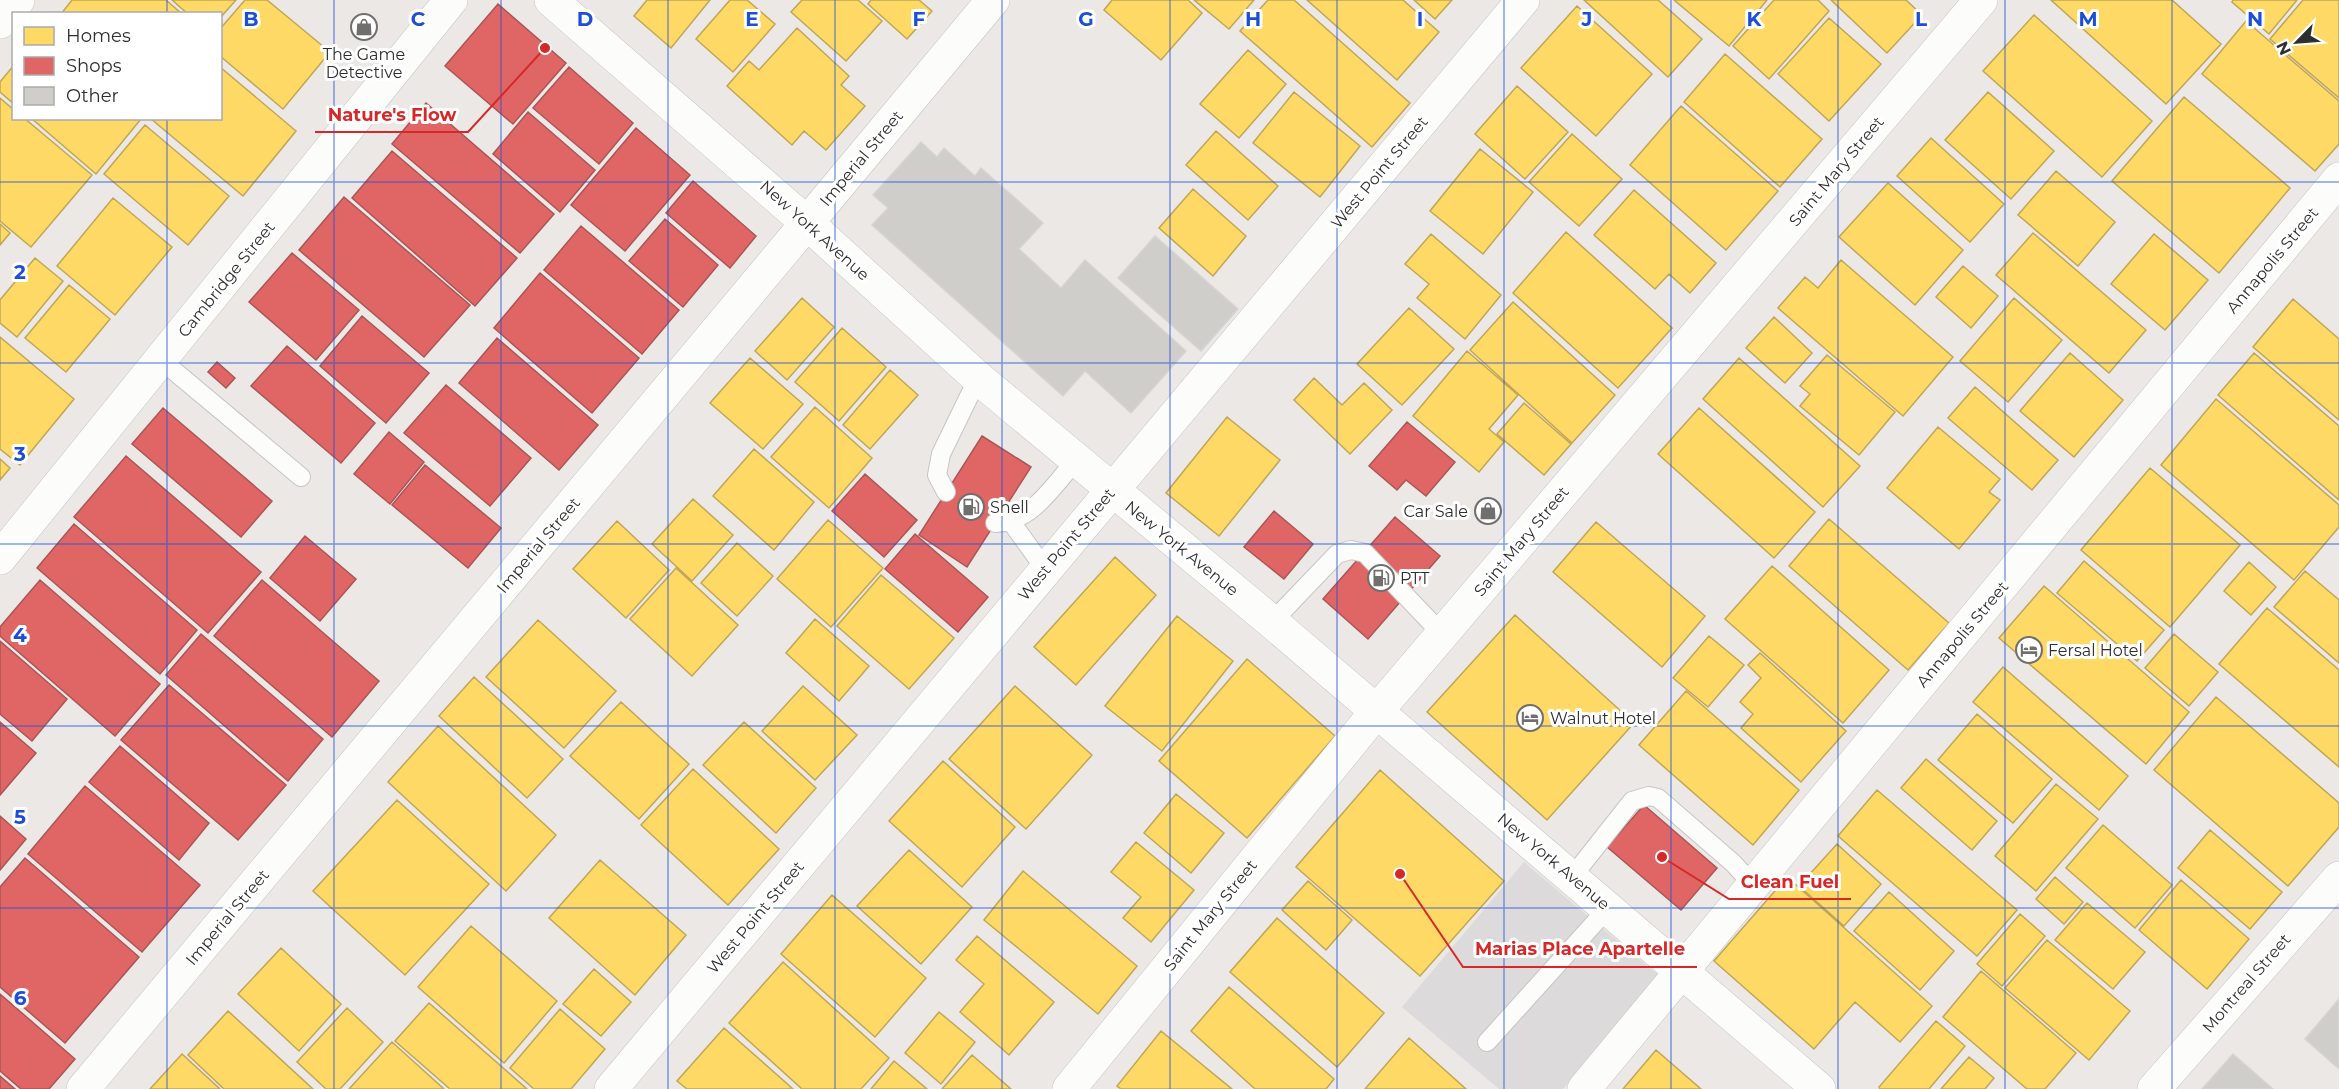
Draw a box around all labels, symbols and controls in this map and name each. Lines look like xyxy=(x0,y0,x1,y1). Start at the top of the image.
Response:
text: B xyxy=(243,7,259,31)
text: C xyxy=(411,7,426,31)
text: D xyxy=(577,7,593,31)
text: E xyxy=(745,7,759,31)
text: F xyxy=(913,7,926,31)
text: G xyxy=(1078,7,1094,31)
text: H xyxy=(1245,7,1261,31)
text: I xyxy=(1417,7,1423,31)
text: J xyxy=(1581,7,1592,31)
text: K xyxy=(1747,7,1763,31)
text: L xyxy=(1915,7,1927,31)
text: M xyxy=(2078,7,2098,31)
text: N xyxy=(2247,7,2263,31)
legend xyxy=(12,12,222,120)
shop icon: The Game Detective xyxy=(349,12,379,42)
north arrow xyxy=(2267,12,2327,72)
text: Homes xyxy=(66,25,131,47)
text: N xyxy=(2273,38,2295,58)
place label: The Game Detective xyxy=(323,45,405,82)
text: Shops xyxy=(66,55,122,77)
text: Other xyxy=(66,85,119,107)
callout: Nature's Flow xyxy=(315,96,468,132)
text: Nature's Flow xyxy=(328,104,456,126)
street label: Imperial Street xyxy=(816,106,907,210)
street label: West Point Street xyxy=(1327,112,1432,232)
street label: Saint Mary Street xyxy=(1785,112,1888,230)
street label: New York Avenue xyxy=(756,176,873,284)
street label: Annapolis Street xyxy=(2223,203,2323,317)
street label: Cambridge Street xyxy=(174,217,279,341)
text: 2 xyxy=(14,260,26,284)
text: 3 xyxy=(13,442,26,466)
street label: Saint Mary Street xyxy=(1470,482,1573,600)
street label: West Point Street xyxy=(1014,484,1119,604)
fuel station icon: Shell xyxy=(956,492,986,522)
street label: Imperial Street xyxy=(493,493,584,597)
shop icon: Car Sale xyxy=(1473,496,1503,526)
street label: New York Avenue xyxy=(1121,497,1242,600)
place label: Shell xyxy=(990,498,1029,517)
place label: Car Sale xyxy=(1403,502,1468,521)
fuel station icon: PTT xyxy=(1366,563,1396,593)
place label: PTT xyxy=(1400,569,1430,588)
street label: Annapolis Street xyxy=(1913,577,2013,691)
text: 4 xyxy=(13,623,27,647)
hotel icon: Fersal Hotel xyxy=(2014,635,2044,665)
place label: Fersal Hotel xyxy=(2048,641,2143,660)
hotel icon: Walnut Hotel xyxy=(1515,703,1545,733)
place label: Walnut Hotel xyxy=(1550,709,1656,728)
text: 5 xyxy=(14,805,26,829)
street label: New York Avenue xyxy=(1494,809,1614,914)
street label: Saint Mary Street xyxy=(1160,856,1261,975)
street label: West Point Street xyxy=(703,857,808,977)
callout: Clean Fuel xyxy=(1729,863,1851,899)
street label: Imperial Street xyxy=(182,865,273,969)
text: Clean Fuel xyxy=(1741,871,1839,893)
street label: Montreal Street xyxy=(2198,930,2295,1037)
callout: Marias Place Apartelle xyxy=(1463,931,1697,967)
text: Marias Place Apartelle xyxy=(1475,938,1685,960)
text: 6 xyxy=(14,986,27,1010)

